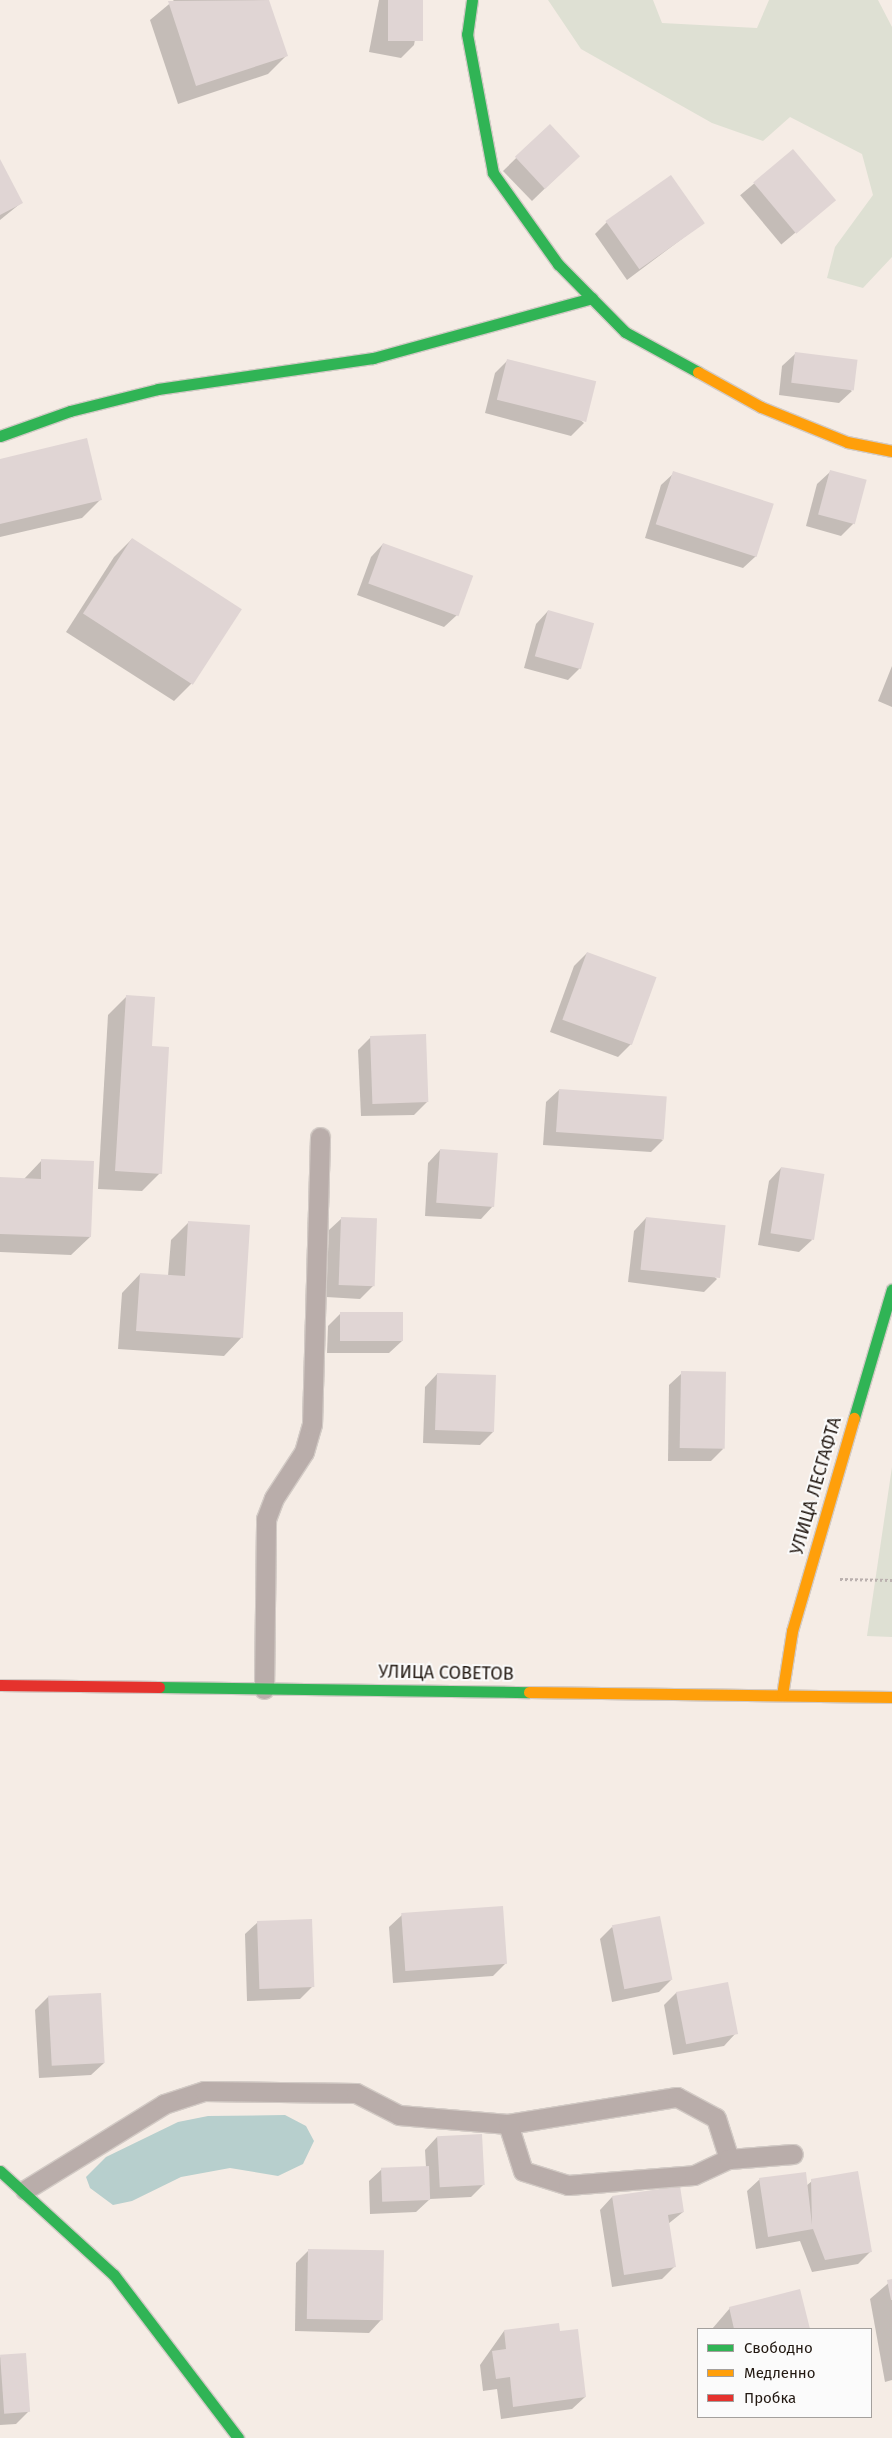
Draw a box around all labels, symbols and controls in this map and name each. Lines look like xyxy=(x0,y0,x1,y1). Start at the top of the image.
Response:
street label: УЛИЦА ЛЕСГАФТА xyxy=(786,1415,846,1557)
street label: УЛИЦА СОВЕТОВ xyxy=(378,1661,514,1685)
legend xyxy=(697,2328,872,2418)
text: Свободно xyxy=(744,2339,813,2357)
text: Медленно xyxy=(744,2364,816,2382)
text: Пробка xyxy=(744,2389,796,2407)

